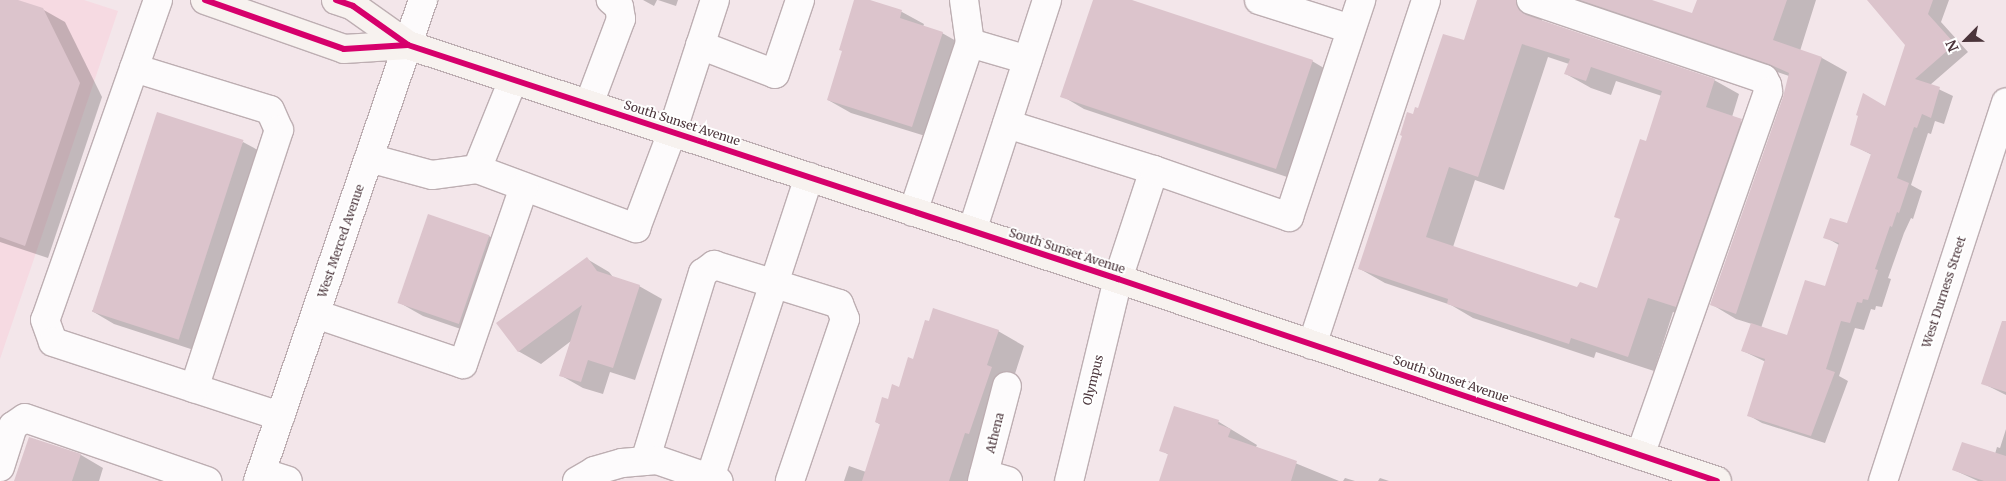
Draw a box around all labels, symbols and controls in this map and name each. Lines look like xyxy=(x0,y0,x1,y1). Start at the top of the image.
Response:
north arrow xyxy=(1941,15,1991,65)
text: N xyxy=(1942,37,1963,54)
street label: South Sunset Avenue xyxy=(622,97,742,149)
street label: West Merced Avenue xyxy=(315,182,367,300)
street label: South Sunset Avenue xyxy=(1007,225,1127,277)
street label: West Durness Street xyxy=(1919,234,1969,350)
street label: South Sunset Avenue xyxy=(1391,352,1511,406)
street label: Olympus xyxy=(1080,353,1106,407)
street label: Athena xyxy=(983,411,1007,455)

